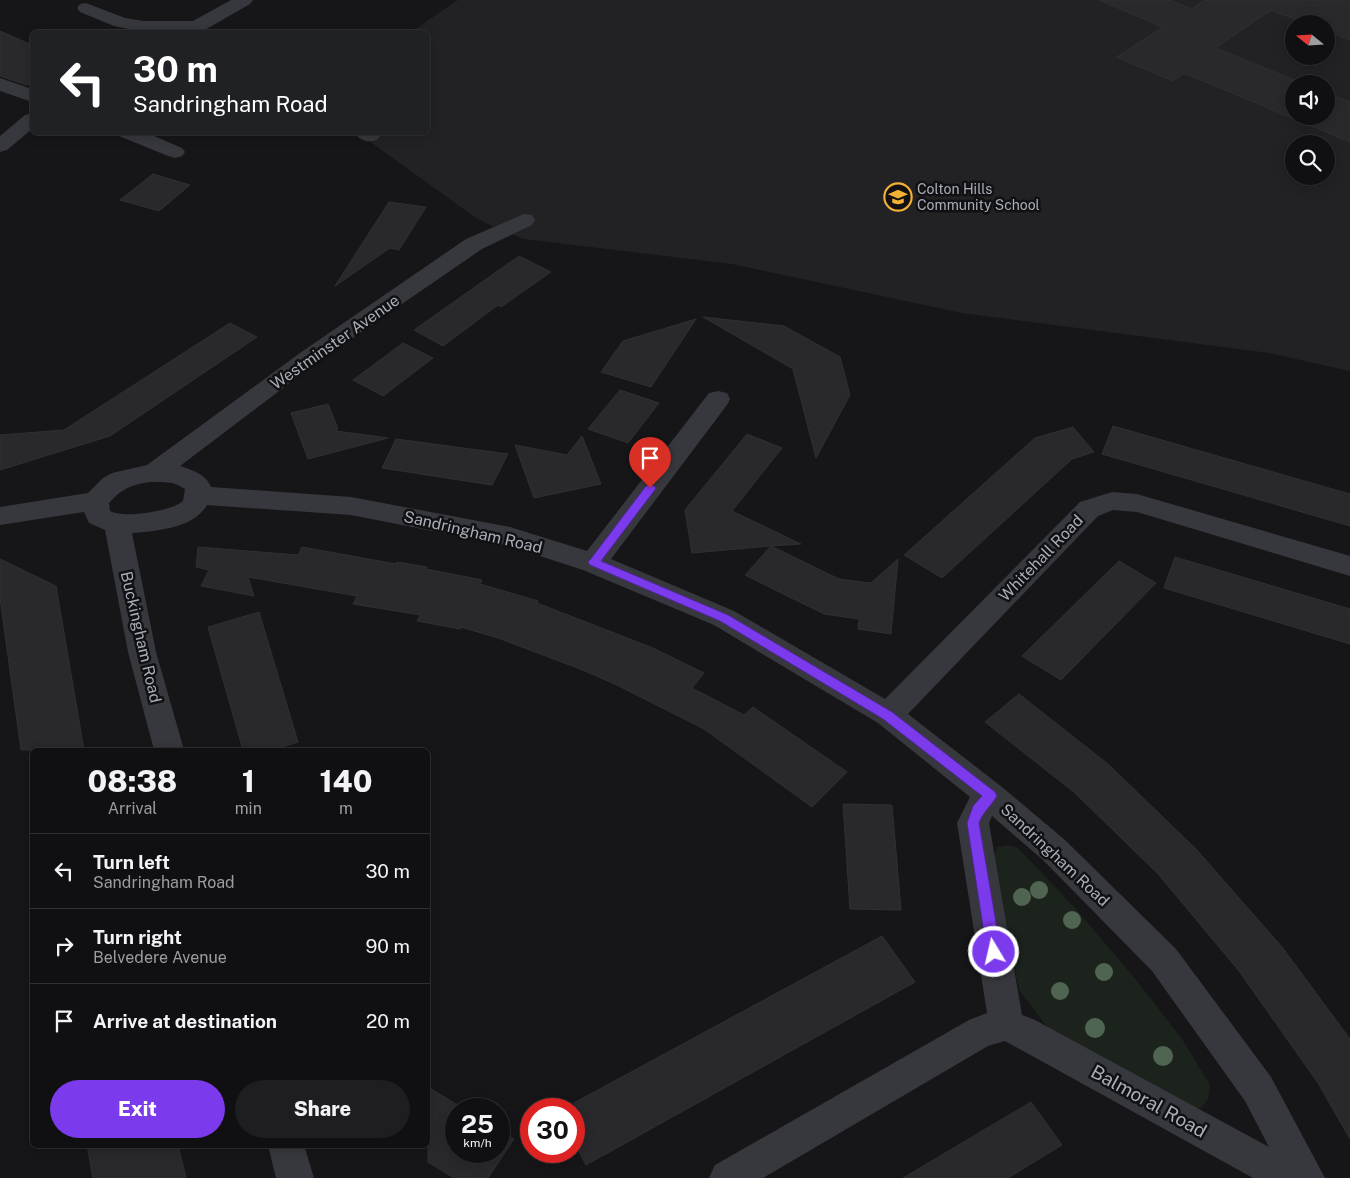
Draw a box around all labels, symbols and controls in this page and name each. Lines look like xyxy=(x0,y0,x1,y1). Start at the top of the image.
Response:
north arrow xyxy=(1285,15,1335,65)
map controls xyxy=(1285,15,1335,185)
text: 30 m xyxy=(133,49,218,90)
icon: left xyxy=(50,50,115,115)
button: sound xyxy=(1285,75,1335,125)
text: Sandringham Road xyxy=(133,91,328,117)
button: search xyxy=(1285,135,1335,185)
place label: Colton Hills Community School xyxy=(917,181,1040,213)
school or university icon: Colton Hills Community School xyxy=(883,182,913,212)
street label: Westminster Avenue xyxy=(267,290,403,394)
pin xyxy=(629,437,671,488)
icon: arrive xyxy=(636,444,664,472)
street label: Sandringham Road xyxy=(402,507,544,557)
street label: Whitehall Road xyxy=(995,511,1087,605)
street label: Buckingham Road xyxy=(117,569,165,705)
text: 08:38 xyxy=(88,763,177,799)
text: 1 xyxy=(242,763,255,799)
text: 140 xyxy=(319,763,372,799)
text: Arrival xyxy=(108,799,157,818)
text: min xyxy=(235,799,262,818)
text: m xyxy=(339,799,353,818)
street label: Sandringham Road xyxy=(997,800,1113,910)
text: Turn left xyxy=(93,851,170,873)
icon: left xyxy=(50,857,78,885)
text: 30 m xyxy=(365,860,410,882)
text: Sandringham Road xyxy=(93,873,235,892)
position arrow xyxy=(967,925,1019,977)
text: Turn right xyxy=(93,926,182,948)
icon: right xyxy=(50,932,78,960)
text: 90 m xyxy=(366,935,410,957)
text: Belvedere Avenue xyxy=(93,948,227,967)
icon: arrive xyxy=(50,1007,78,1035)
text: Arrive at destination xyxy=(93,1010,277,1032)
text: 20 m xyxy=(366,1010,410,1032)
street label: Balmoral Road xyxy=(1087,1060,1211,1142)
button: Exit xyxy=(50,1080,225,1138)
button: Share xyxy=(235,1080,410,1138)
speed limit sign: 30 xyxy=(520,1098,585,1163)
text: 25 xyxy=(461,1109,494,1139)
text: km/h xyxy=(463,1136,492,1150)

